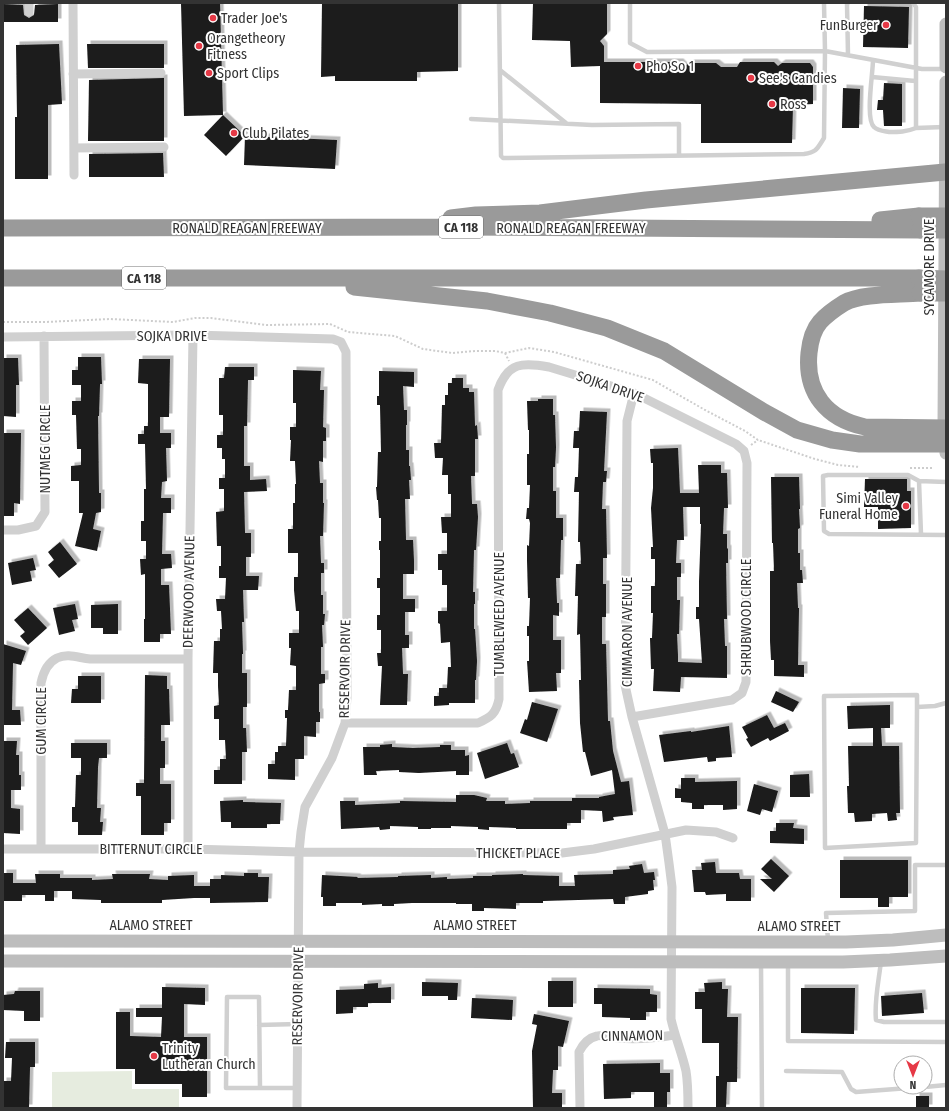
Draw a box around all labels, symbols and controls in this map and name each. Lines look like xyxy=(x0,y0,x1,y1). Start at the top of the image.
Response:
place label: Trader Joe's xyxy=(221,10,288,27)
marker: Trader Joe's xyxy=(208,13,218,23)
place label: FunBurger xyxy=(820,17,878,34)
marker: FunBurger xyxy=(881,20,891,30)
place label: Orangetheory Fitness xyxy=(207,30,286,63)
marker: Orangetheory Fitness xyxy=(194,41,204,51)
place label: Pho So 1 xyxy=(646,58,694,75)
marker: Pho So 1 xyxy=(633,61,643,71)
place label: Sport Clips xyxy=(217,65,279,82)
marker: Sport Clips xyxy=(204,68,214,78)
place label: See's Candies xyxy=(759,70,837,87)
marker: See's Candies xyxy=(746,73,756,83)
place label: Ross xyxy=(780,96,807,113)
marker: Ross xyxy=(767,99,777,109)
place label: Club Pilates xyxy=(242,125,309,142)
marker: Club Pilates xyxy=(229,128,239,138)
road number: CA 118 xyxy=(439,216,483,238)
street label: SYCAMORE DRIVE xyxy=(921,218,938,315)
street label: RONALD REAGAN FREEWAY xyxy=(172,220,322,237)
street label: RONALD REAGAN FREEWAY xyxy=(496,220,646,237)
road number: CA 118 xyxy=(122,267,166,289)
street label: SOJKA DRIVE xyxy=(137,328,208,345)
street label: SOJKA DRIVE xyxy=(574,367,647,407)
street label: NUTMEG CIRCLE xyxy=(37,404,54,493)
place label: Simi Valley Funeral Home xyxy=(819,490,899,523)
marker: Simi Valley Funeral Home xyxy=(901,501,911,511)
street label: DEERWOOD AVENUE xyxy=(180,535,198,648)
street label: TUMBLEWEED AVENUE xyxy=(491,551,508,676)
street label: SHRUBWOOD CIRCLE xyxy=(738,558,755,675)
street label: CIMMARON AVENUE xyxy=(619,576,636,687)
street label: RESERVOIR DRIVE xyxy=(336,619,354,718)
street label: GUM CIRCLE xyxy=(33,687,50,755)
street label: BITTERNUT CIRCLE xyxy=(99,841,203,858)
street label: THICKET PLACE xyxy=(476,845,560,862)
street label: ALAMO STREET xyxy=(109,917,193,934)
street label: ALAMO STREET xyxy=(433,917,517,934)
street label: ALAMO STREET xyxy=(757,918,841,935)
street label: RESERVOIR DRIVE xyxy=(289,946,307,1045)
street label: CINNAMON xyxy=(601,1027,663,1045)
place label: Trinity Lutheran Church xyxy=(162,1040,256,1073)
marker: Trinity Lutheran Church xyxy=(149,1051,159,1061)
north arrow xyxy=(893,1055,933,1095)
text: N xyxy=(910,1078,916,1091)

